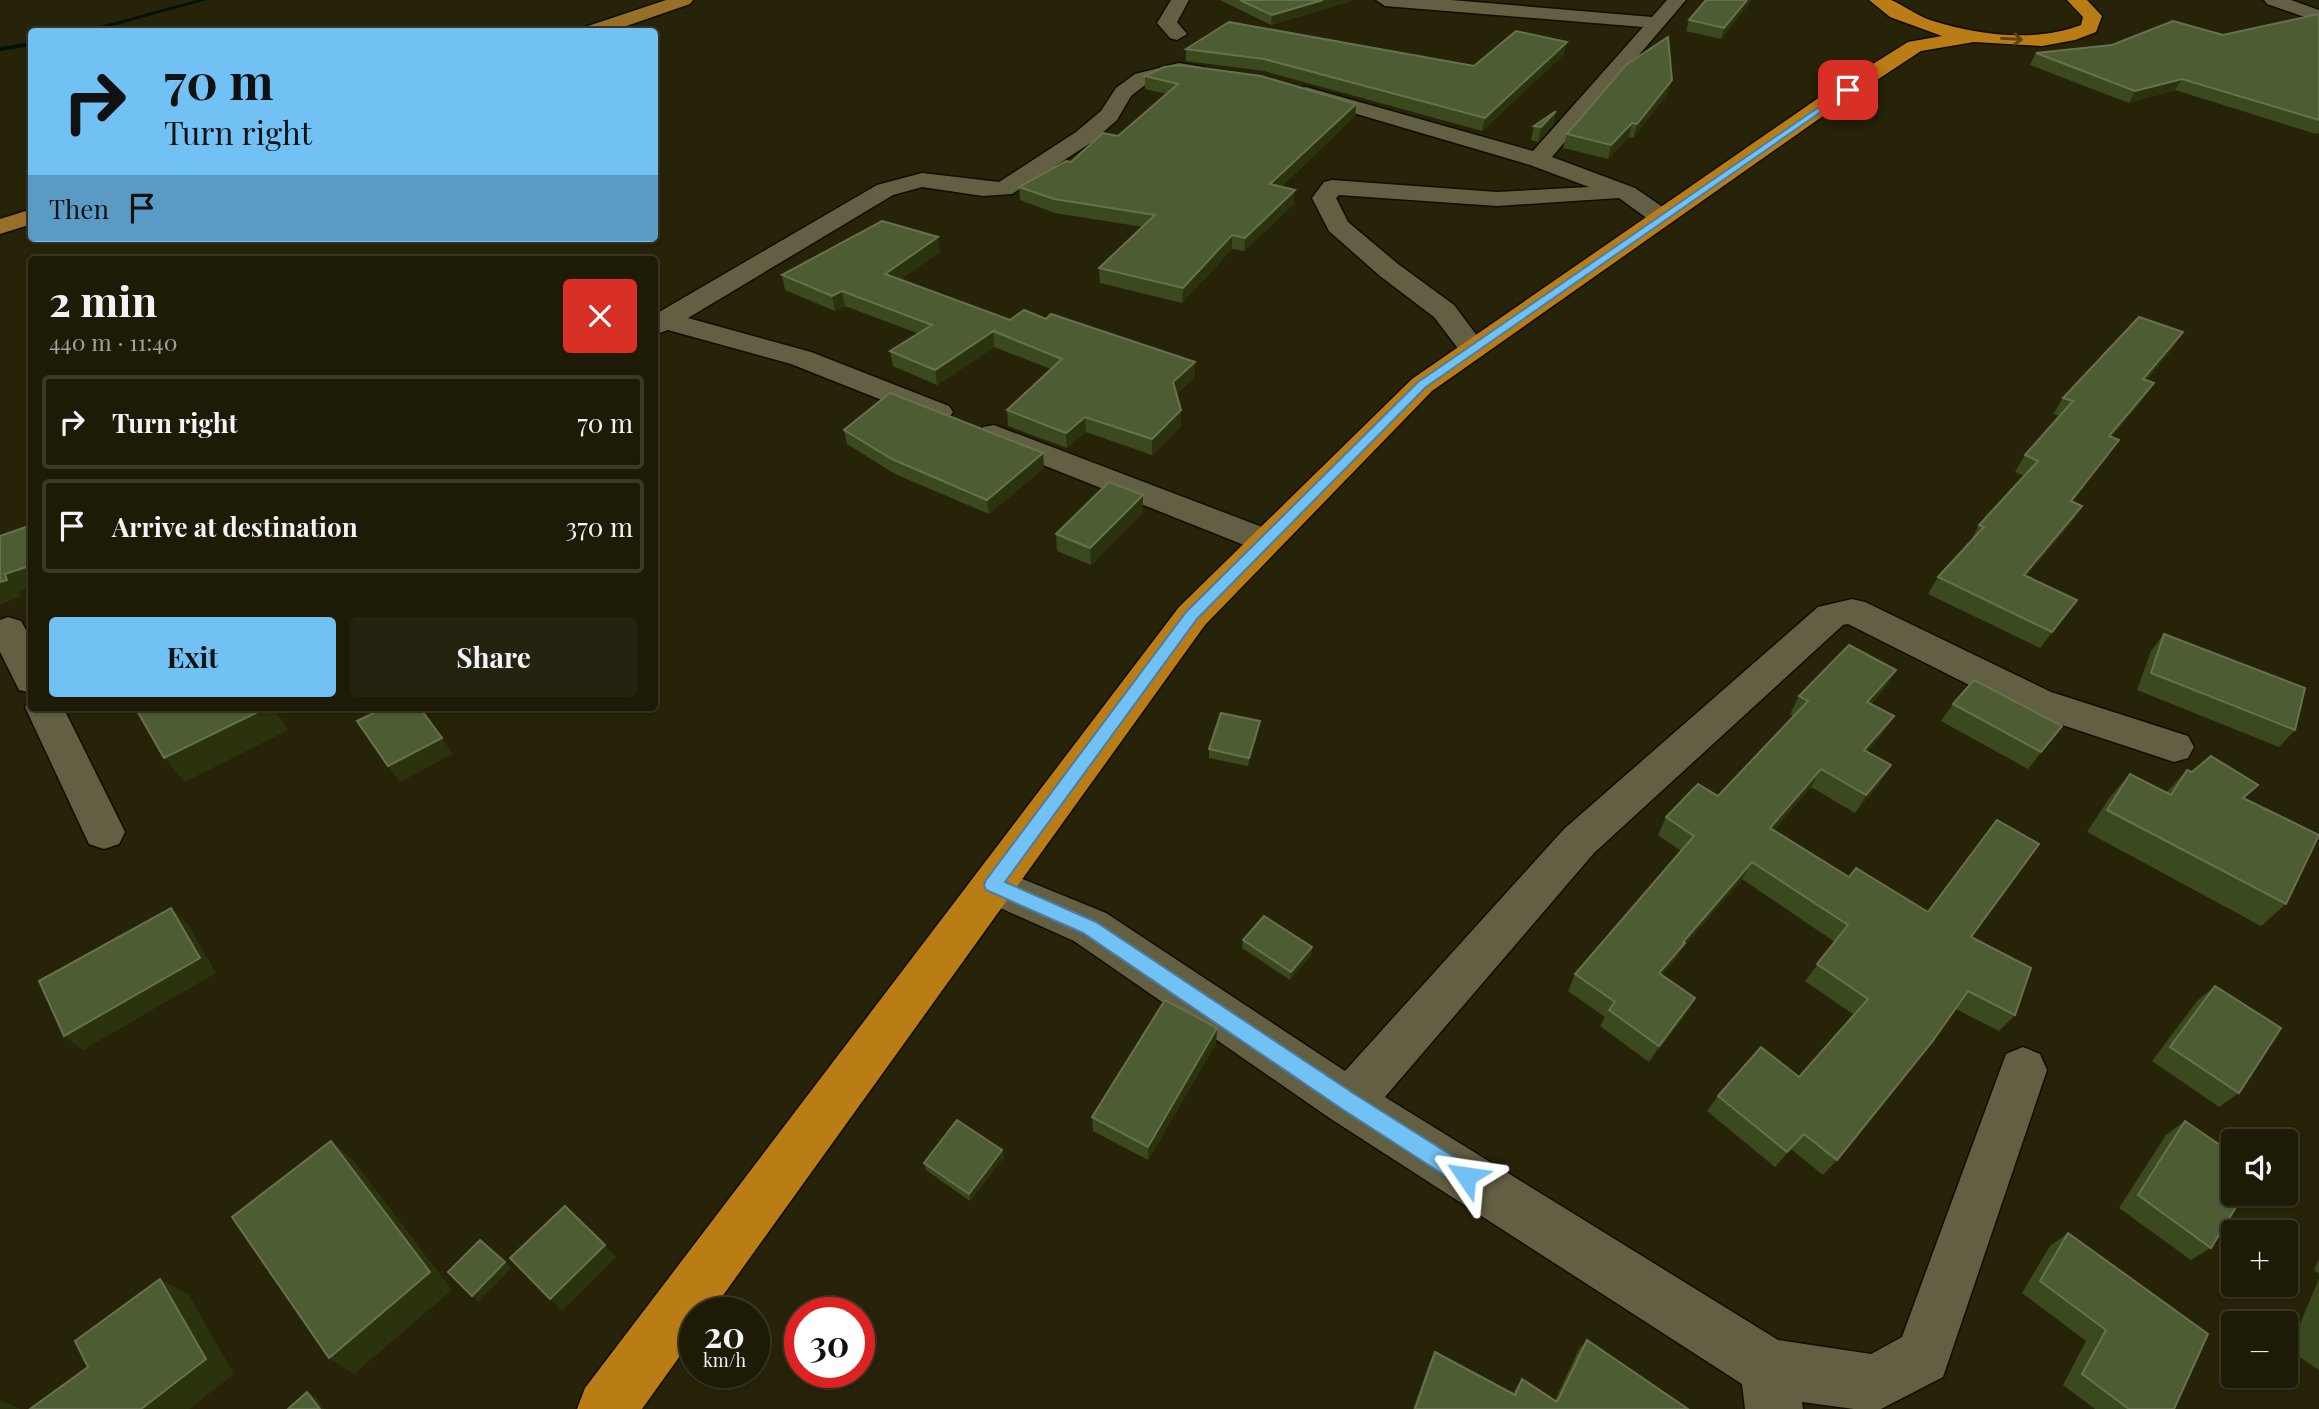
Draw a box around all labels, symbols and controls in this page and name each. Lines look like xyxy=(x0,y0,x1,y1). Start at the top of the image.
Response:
one-way arrow xyxy=(2000,33,2023,46)
text: 70 m xyxy=(164,47,274,112)
icon: right xyxy=(49,56,140,147)
pin xyxy=(1818,60,1878,120)
icon: arrive xyxy=(1829,71,1867,109)
text: Turn right xyxy=(164,110,312,153)
icon: arrive xyxy=(123,189,161,227)
text: Then xyxy=(49,191,109,226)
text: 2 min xyxy=(49,272,157,328)
button: close xyxy=(563,279,637,353)
text: 440 m · 11:40 xyxy=(49,326,178,357)
icon: right xyxy=(53,403,91,441)
text: Turn right xyxy=(112,405,238,440)
text: 70 m xyxy=(577,405,633,440)
icon: arrive xyxy=(53,507,91,545)
text: Arrive at destination xyxy=(112,509,358,544)
text: 370 m xyxy=(566,509,633,544)
button: Exit xyxy=(49,617,336,697)
button: Share xyxy=(350,617,637,697)
map controls xyxy=(2221,1129,2298,1388)
button: sound xyxy=(2221,1129,2298,1206)
position arrow xyxy=(1429,1139,1503,1213)
button: + xyxy=(2221,1220,2298,1297)
speed limit sign: 30 xyxy=(784,1297,875,1388)
text: 20 xyxy=(704,1310,745,1357)
button: − xyxy=(2221,1311,2298,1388)
text: km/h xyxy=(703,1348,746,1372)

